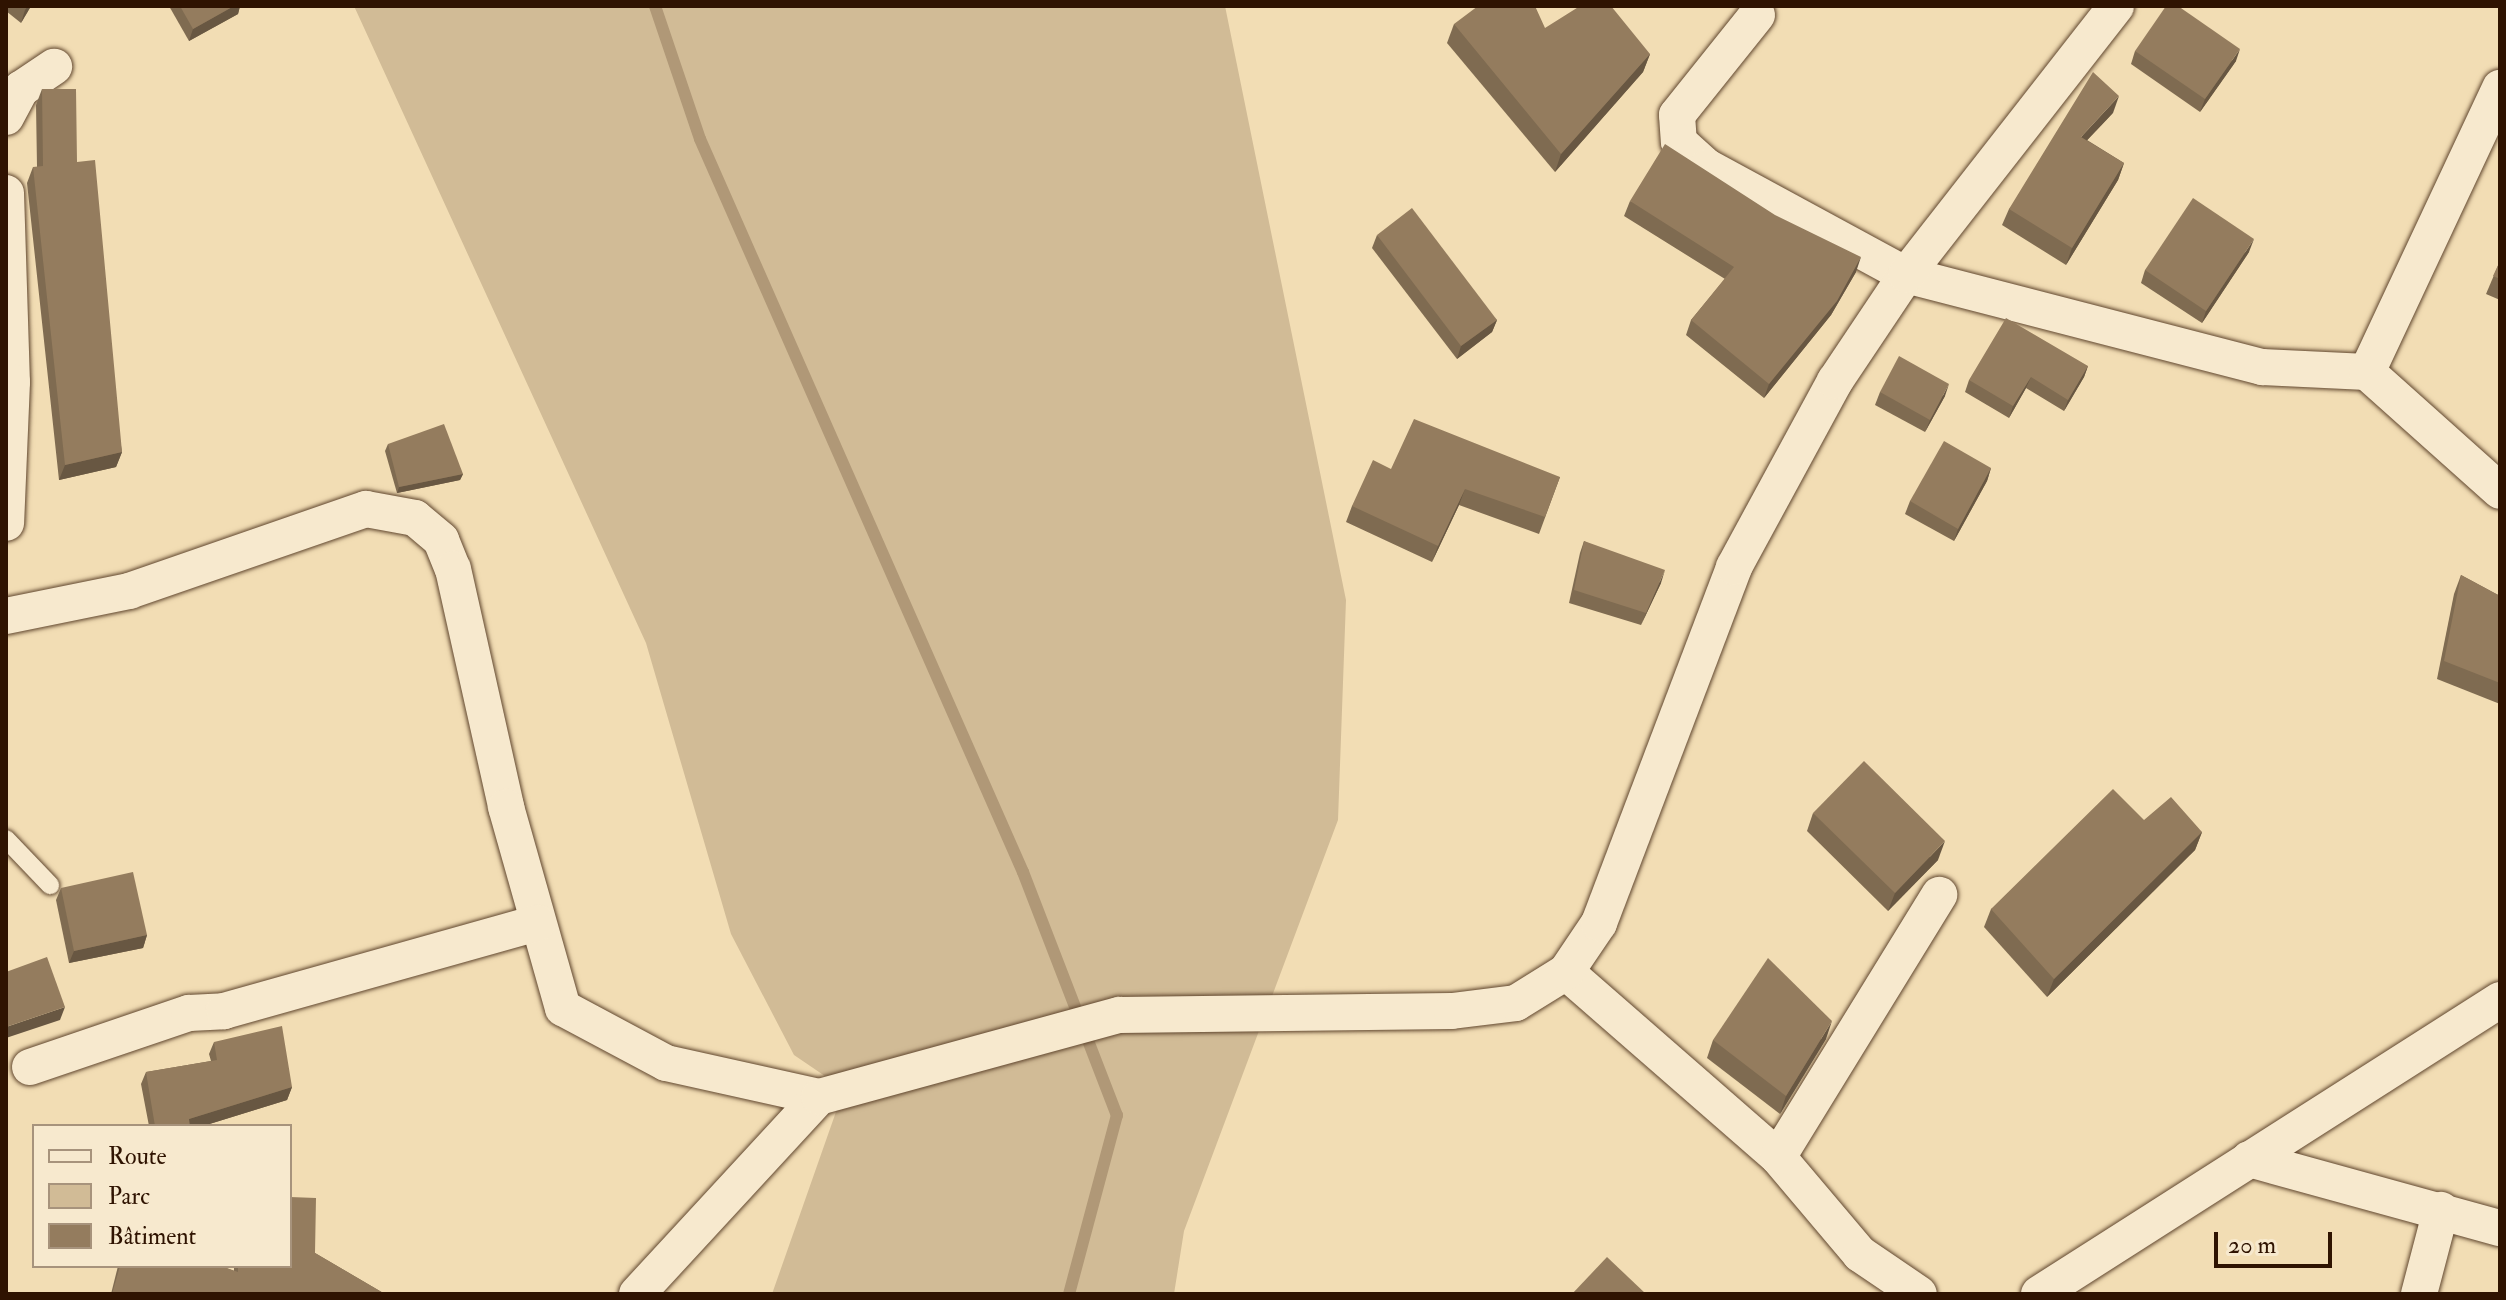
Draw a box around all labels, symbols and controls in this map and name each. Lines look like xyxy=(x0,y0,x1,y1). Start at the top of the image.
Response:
legend xyxy=(32,1124,292,1268)
text: Route xyxy=(108,1141,167,1172)
text: Parc xyxy=(108,1181,150,1212)
scale bar xyxy=(2218,1216,2336,1266)
text: Bâtiment xyxy=(108,1221,196,1252)
text: 20 m xyxy=(2228,1230,2276,1261)

